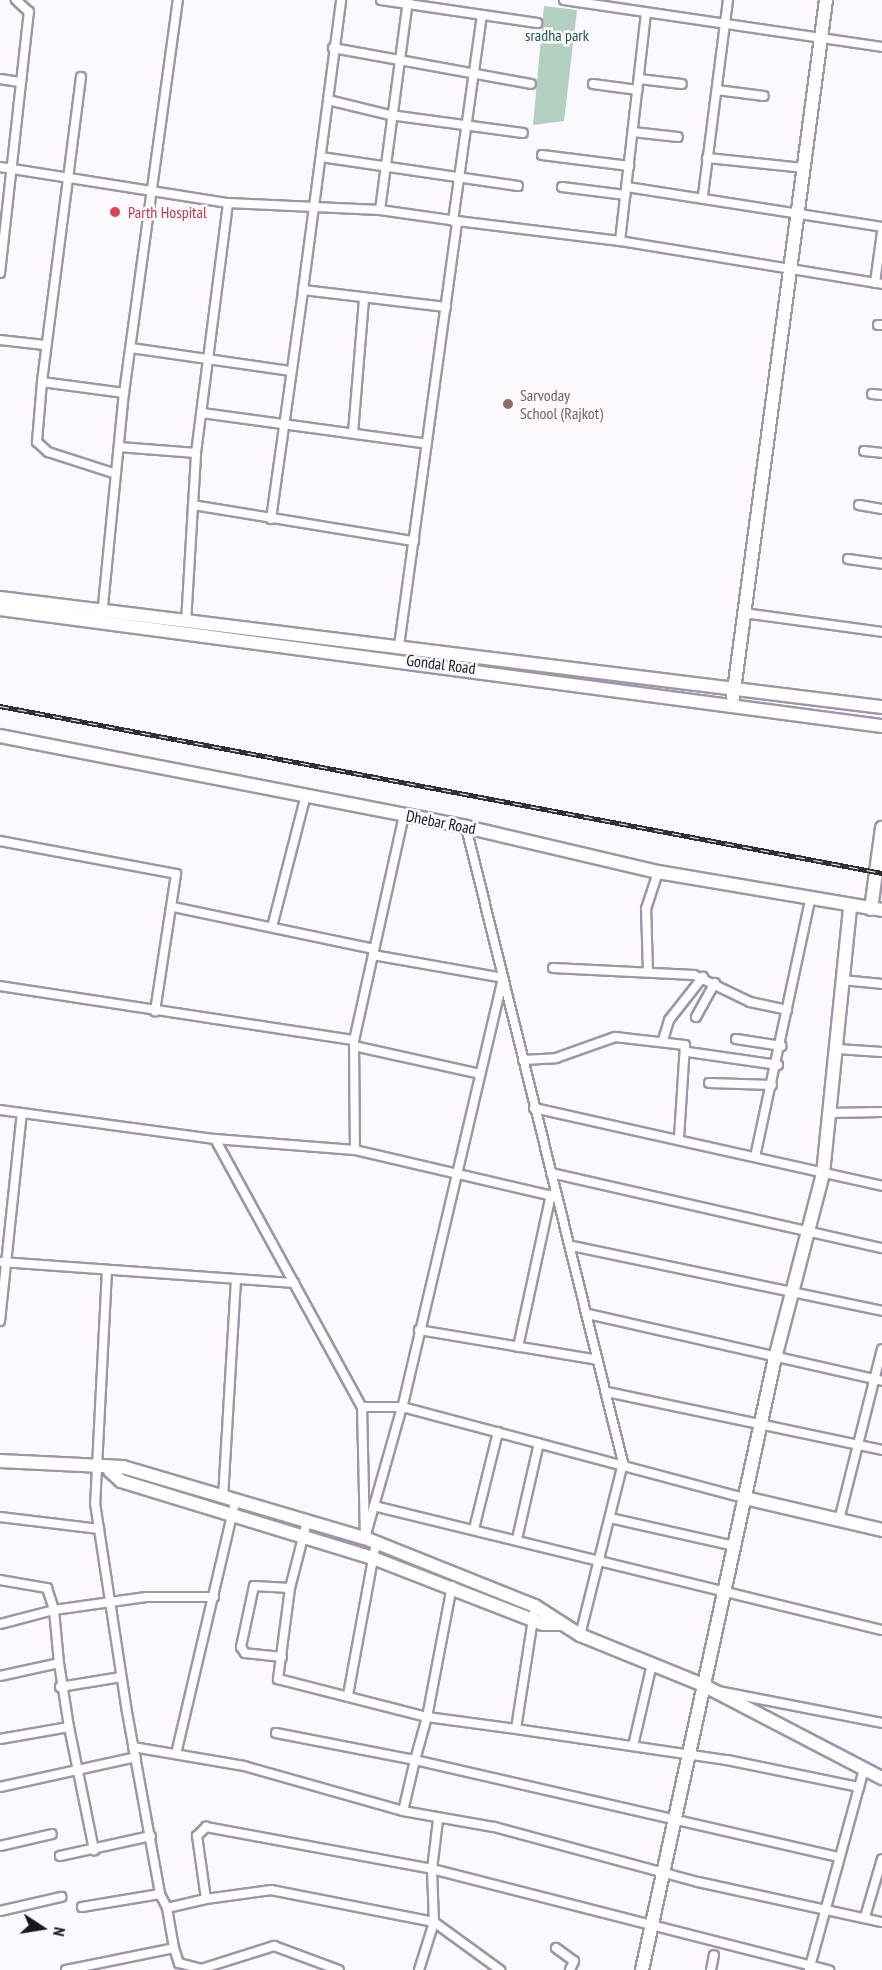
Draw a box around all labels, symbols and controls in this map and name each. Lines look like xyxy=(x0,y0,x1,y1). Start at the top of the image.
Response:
park label: sradha park xyxy=(525,25,589,45)
place label: Parth Hospital xyxy=(128,202,207,222)
marker: Parth Hospital xyxy=(106,203,124,221)
place label: Sarvoday School (Rajkot) xyxy=(520,385,603,423)
marker: Sarvoday School (Rajkot) xyxy=(501,397,515,411)
street label: Gondal Road xyxy=(405,650,477,678)
street label: Dhebar Road xyxy=(405,806,477,838)
north arrow xyxy=(12,1898,72,1958)
text: N xyxy=(49,1925,70,1938)

